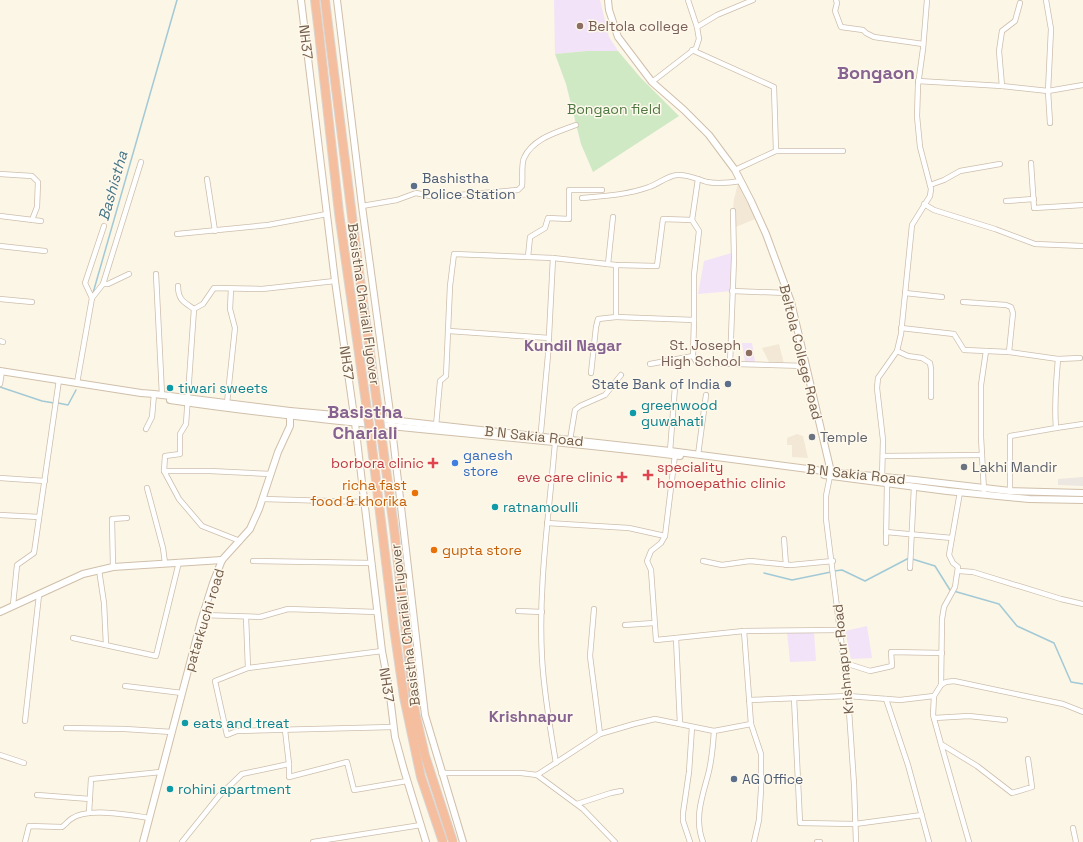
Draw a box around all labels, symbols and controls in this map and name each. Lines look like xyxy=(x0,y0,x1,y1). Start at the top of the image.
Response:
place label: Beltola college xyxy=(588,17,688,35)
marker: Beltola college xyxy=(575,21,585,31)
street label: NH37 xyxy=(295,24,317,60)
district label: Bongaon xyxy=(837,61,915,84)
park label: Bongaon field xyxy=(567,100,661,118)
water label: Bashistha xyxy=(94,148,132,223)
place label: Bashistha Police Station xyxy=(422,169,516,203)
marker: Bashistha Police Station xyxy=(409,181,419,191)
street label: Basistha Chariali Flyover xyxy=(344,222,384,386)
street label: Beltola College Road xyxy=(775,282,827,422)
district label: Kundil Nagar xyxy=(524,335,622,356)
place label: St. Joseph High School xyxy=(661,336,741,370)
street label: NH37 xyxy=(336,344,358,382)
marker: St. Joseph High School xyxy=(744,348,754,358)
place label: State Bank of India xyxy=(592,375,720,393)
place label: tiwari sweets xyxy=(178,379,268,397)
marker: State Bank of India xyxy=(723,379,733,389)
marker: tiwari sweets xyxy=(165,383,175,393)
place label: greenwood guwahati xyxy=(641,396,718,430)
district label: Basistha Chariali xyxy=(327,400,403,444)
marker: greenwood guwahati xyxy=(628,408,638,418)
street label: B N Sakia Road xyxy=(484,422,584,450)
place label: Temple xyxy=(820,428,868,446)
marker: Temple xyxy=(807,432,817,442)
place label: ganesh store xyxy=(463,446,513,480)
place label: borbora clinic xyxy=(331,454,424,472)
marker: borbora clinic xyxy=(427,457,439,469)
marker: ganesh store xyxy=(450,458,460,468)
place label: speciality homoepathic clinic xyxy=(657,458,786,492)
place label: Lakhi Mandir xyxy=(972,458,1057,476)
street label: B N Sakia Road xyxy=(806,460,906,488)
marker: Lakhi Mandir xyxy=(959,462,969,472)
place label: eve care clinic xyxy=(517,468,613,486)
marker: speciality homoepathic clinic xyxy=(642,469,654,481)
marker: eve care clinic xyxy=(616,471,628,483)
place label: richa fast food & khorika xyxy=(310,476,407,510)
marker: richa fast food & khorika xyxy=(410,488,420,498)
place label: ratnamoulli xyxy=(503,498,578,516)
marker: ratnamoulli xyxy=(490,502,500,512)
place label: gupta store xyxy=(442,541,522,559)
street label: Basistha Chariali Flyover xyxy=(386,543,424,707)
marker: gupta store xyxy=(429,545,439,555)
street label: patarkuchi road xyxy=(180,566,228,674)
street label: Krishnapur Road xyxy=(828,603,858,715)
street label: NH37 xyxy=(375,666,399,704)
district label: Krishnapur xyxy=(489,706,573,727)
place label: eats and treat xyxy=(193,714,289,732)
marker: eats and treat xyxy=(180,718,190,728)
place label: AG Office xyxy=(742,770,803,788)
marker: AG Office xyxy=(729,774,739,784)
place label: rohini apartment xyxy=(178,780,291,798)
marker: rohini apartment xyxy=(165,784,175,794)

